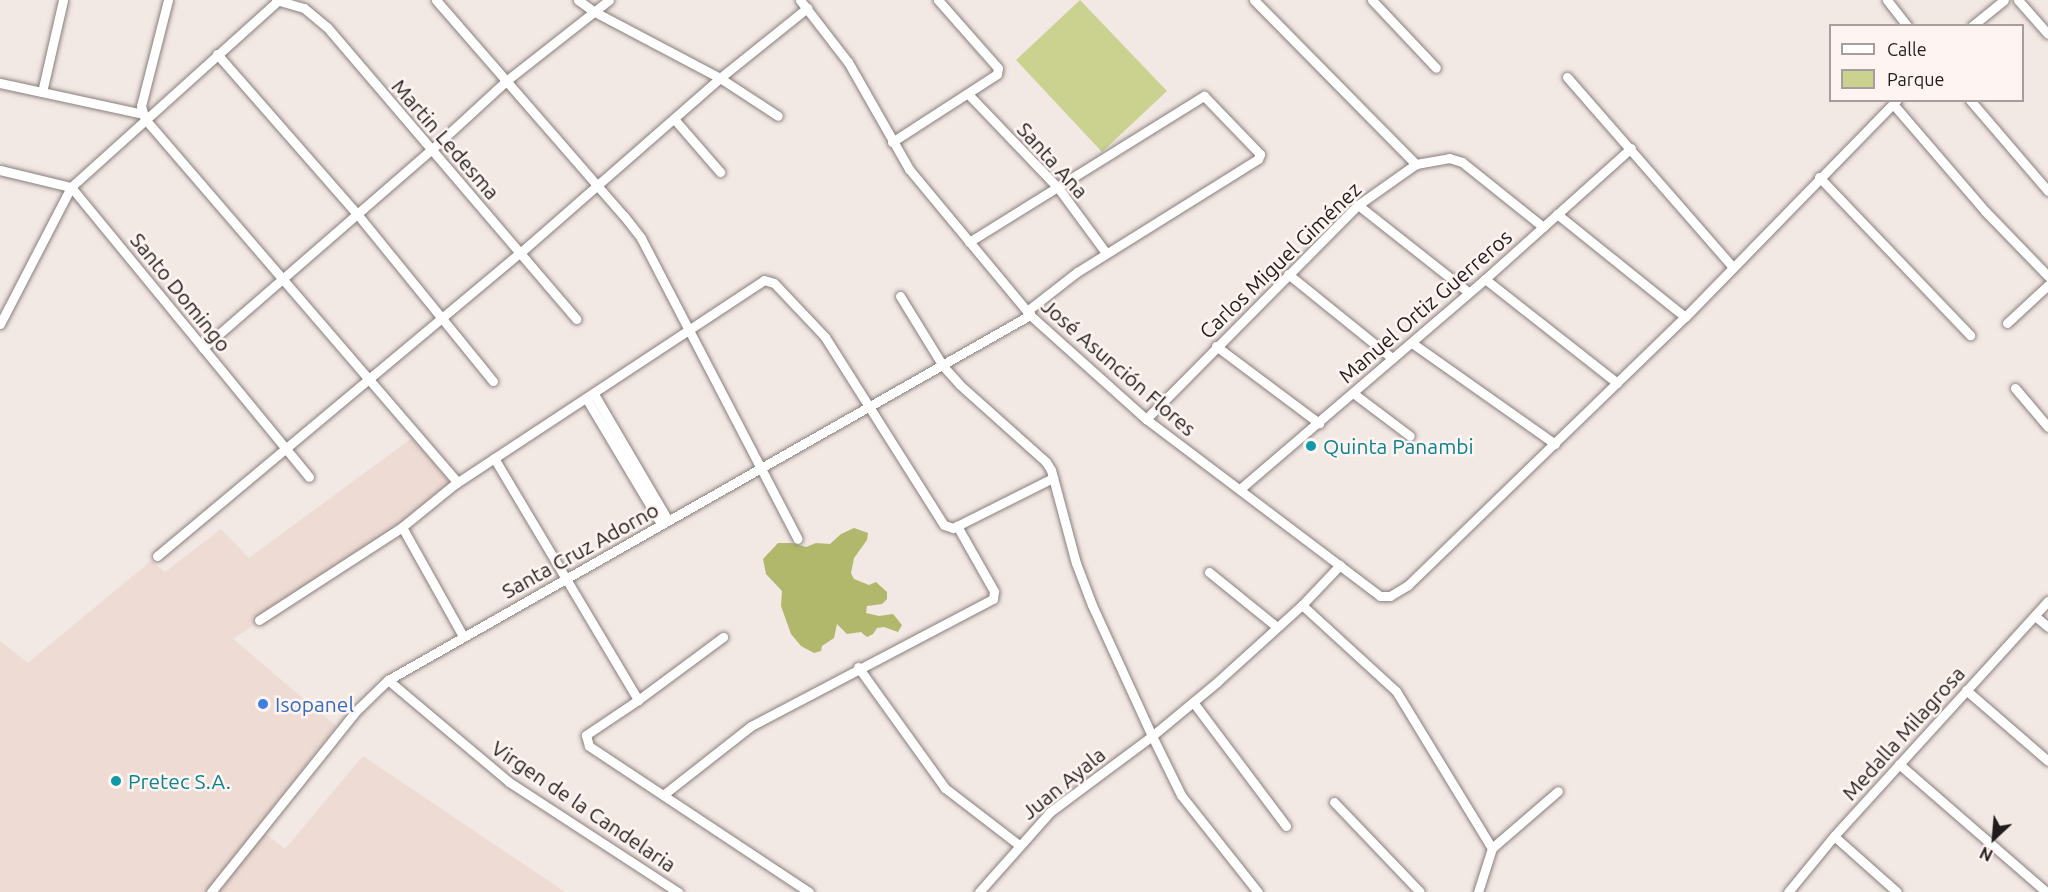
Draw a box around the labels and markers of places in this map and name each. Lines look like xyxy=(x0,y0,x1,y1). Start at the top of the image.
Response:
place label: Quinta Panambi xyxy=(1323,433,1474,459)
marker: Quinta Panambi xyxy=(1304,439,1318,453)
place label: Isopanel xyxy=(275,691,354,717)
marker: Isopanel xyxy=(256,697,270,711)
place label: Pretec S.A. xyxy=(128,768,231,794)
marker: Pretec S.A. xyxy=(109,774,123,788)

